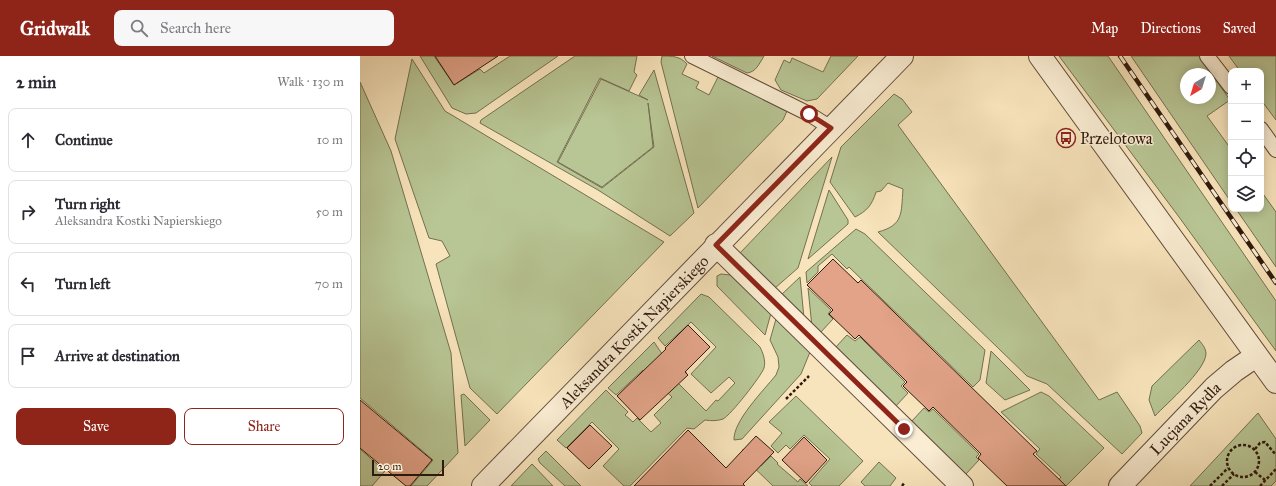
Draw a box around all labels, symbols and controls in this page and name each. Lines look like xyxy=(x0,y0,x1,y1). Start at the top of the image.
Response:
search box xyxy=(114,10,394,46)
text: Gridwalk xyxy=(20,17,90,40)
icon: search xyxy=(128,17,150,39)
text: Search here xyxy=(160,19,231,37)
text: Map xyxy=(1091,20,1118,37)
text: Directions xyxy=(1140,20,1201,37)
text: Saved xyxy=(1223,20,1256,37)
north arrow xyxy=(1180,68,1216,104)
map controls xyxy=(1228,68,1264,212)
button: + xyxy=(1228,68,1264,104)
text: 2 min xyxy=(16,72,56,93)
text: Walk · 130 m xyxy=(277,74,344,90)
button: − xyxy=(1228,104,1264,140)
route start xyxy=(800,105,818,123)
bus stop icon: Przelotowa xyxy=(1055,127,1077,149)
icon: ahead xyxy=(17,129,39,151)
place label: Przelotowa xyxy=(1080,129,1153,148)
text: Continue xyxy=(55,131,113,149)
text: 10 m xyxy=(317,132,343,148)
button: locate xyxy=(1228,140,1264,176)
button: layers xyxy=(1228,176,1264,212)
text: Turn right xyxy=(55,195,120,213)
icon: right xyxy=(17,201,39,223)
text: 50 m xyxy=(316,204,343,220)
text: Aleksandra Kostki Napierskiego xyxy=(55,213,222,229)
street label: Aleksandra Kostki Napierskiego xyxy=(555,251,713,413)
icon: left xyxy=(17,273,39,295)
text: Turn left xyxy=(55,275,111,293)
text: 70 m xyxy=(315,276,343,292)
icon: arrive xyxy=(17,345,39,367)
text: Arrive at destination xyxy=(55,347,180,365)
street label: Lucjana Rydla xyxy=(1146,378,1225,459)
button: Save xyxy=(16,408,176,445)
button: Share xyxy=(184,408,344,445)
route end xyxy=(895,420,913,438)
scale bar xyxy=(372,458,444,477)
text: 20 m xyxy=(378,460,401,473)

